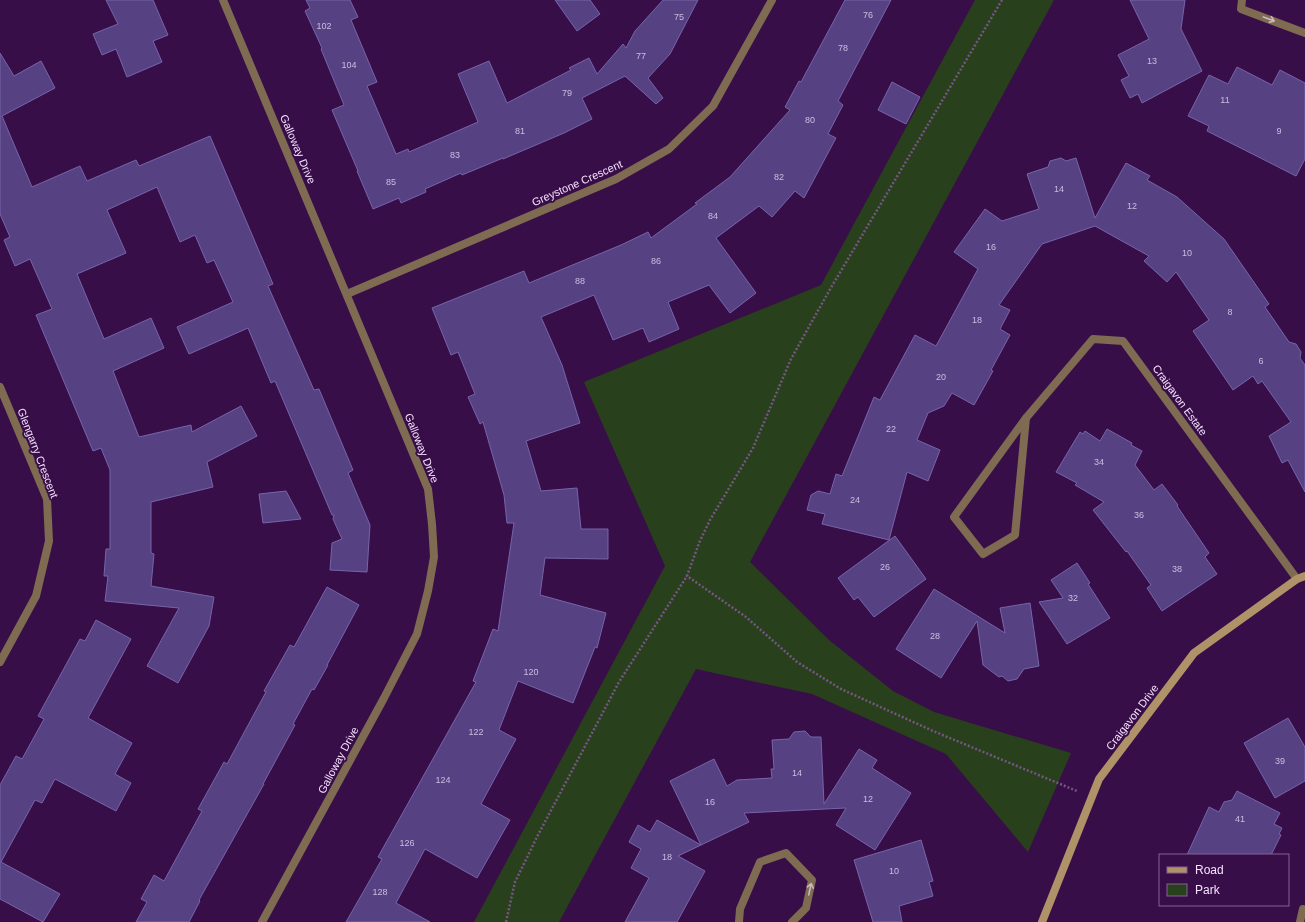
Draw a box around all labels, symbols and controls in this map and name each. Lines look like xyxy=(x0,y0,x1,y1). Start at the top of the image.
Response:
house number: 76 xyxy=(863,10,873,20)
house number: 75 xyxy=(674,12,684,22)
one-way arrow xyxy=(1262,16,1274,24)
house number: 102 xyxy=(316,21,332,31)
house number: 78 xyxy=(838,43,848,53)
house number: 77 xyxy=(636,51,646,61)
house number: 13 xyxy=(1147,56,1157,66)
house number: 104 xyxy=(341,60,357,70)
house number: 79 xyxy=(562,88,572,98)
house number: 11 xyxy=(1220,95,1230,105)
street label: Galloway Drive xyxy=(278,113,318,185)
house number: 80 xyxy=(805,115,815,125)
house number: 81 xyxy=(515,126,525,136)
house number: 9 xyxy=(1276,126,1282,136)
house number: 83 xyxy=(450,150,460,160)
street label: Greystone Crescent xyxy=(530,158,624,208)
house number: 82 xyxy=(774,172,784,182)
house number: 85 xyxy=(386,177,396,187)
house number: 14 xyxy=(1054,184,1064,194)
house number: 12 xyxy=(1127,201,1137,211)
house number: 84 xyxy=(708,211,718,221)
house number: 16 xyxy=(986,242,996,252)
house number: 10 xyxy=(1182,248,1192,258)
house number: 86 xyxy=(651,256,661,266)
house number: 88 xyxy=(575,276,585,286)
house number: 8 xyxy=(1227,307,1233,317)
house number: 18 xyxy=(972,315,982,325)
house number: 6 xyxy=(1258,356,1264,366)
street label: Craigavon Estate xyxy=(1150,362,1210,438)
house number: 20 xyxy=(936,372,946,382)
street label: Glengarry Crescent xyxy=(15,406,61,500)
street label: Galloway Drive xyxy=(403,411,441,485)
house number: 22 xyxy=(886,424,896,434)
house number: 34 xyxy=(1094,457,1104,467)
house number: 24 xyxy=(850,495,860,505)
house number: 36 xyxy=(1134,510,1144,520)
house number: 26 xyxy=(880,562,890,572)
house number: 38 xyxy=(1172,564,1182,574)
house number: 32 xyxy=(1068,593,1078,603)
house number: 28 xyxy=(930,631,940,641)
house number: 120 xyxy=(523,667,539,677)
street label: Craigavon Drive xyxy=(1103,682,1161,752)
street label: Galloway Drive xyxy=(315,725,361,795)
house number: 122 xyxy=(468,727,484,737)
house number: 39 xyxy=(1275,756,1285,766)
house number: 14 xyxy=(792,768,802,778)
house number: 124 xyxy=(435,775,451,785)
house number: 12 xyxy=(863,794,873,804)
house number: 16 xyxy=(705,797,715,807)
house number: 41 xyxy=(1235,814,1245,824)
house number: 126 xyxy=(399,838,415,848)
house number: 18 xyxy=(662,852,672,862)
legend xyxy=(1159,854,1289,906)
text: Road xyxy=(1195,863,1224,877)
house number: 10 xyxy=(889,866,899,876)
one-way arrow xyxy=(806,883,814,896)
text: Park xyxy=(1195,883,1221,897)
house number: 128 xyxy=(372,887,388,897)

